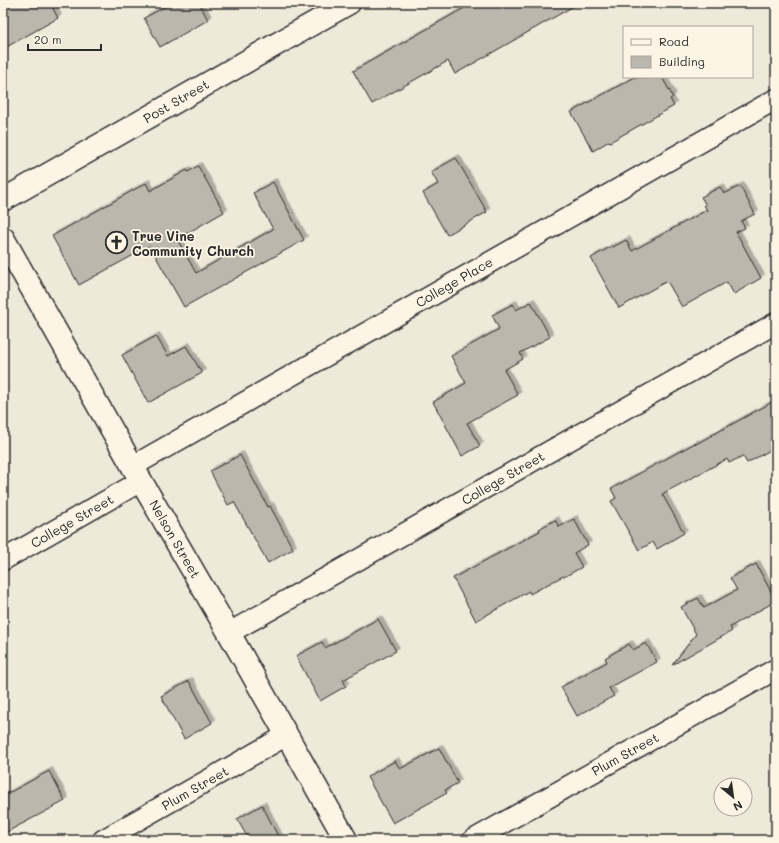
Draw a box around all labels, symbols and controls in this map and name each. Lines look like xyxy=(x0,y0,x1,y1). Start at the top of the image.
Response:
scale bar xyxy=(28,26,101,52)
legend xyxy=(623,26,753,78)
text: 20 m xyxy=(34,31,62,47)
text: Road xyxy=(659,33,689,49)
text: Building xyxy=(659,53,705,69)
street label: Post Street xyxy=(140,75,212,126)
place label: True Vine Community Church xyxy=(132,227,254,260)
church icon: True Vine Community Church xyxy=(104,230,130,256)
street label: College Place xyxy=(412,253,495,311)
street label: College Street xyxy=(458,447,547,508)
street label: College Street xyxy=(27,490,116,551)
street label: Nelson Street xyxy=(146,497,205,581)
street label: Plum Street xyxy=(588,728,662,779)
street label: Plum Street xyxy=(158,762,231,813)
north arrow xyxy=(713,777,753,817)
text: N xyxy=(731,798,745,815)

